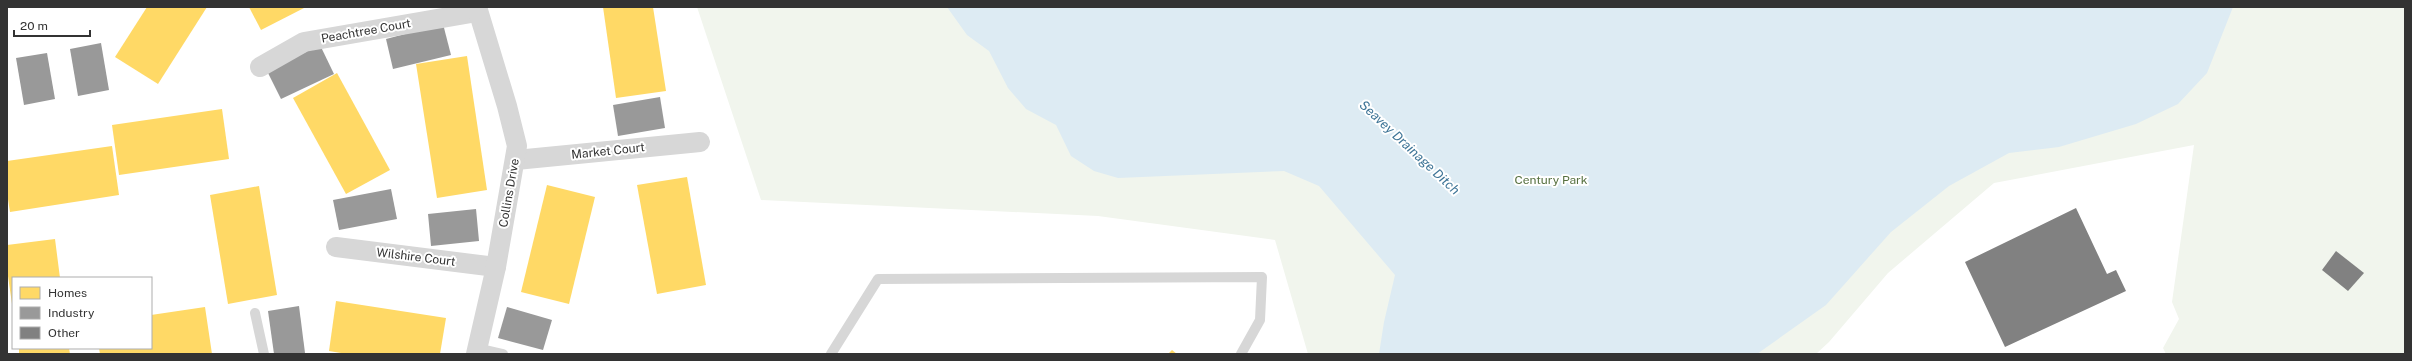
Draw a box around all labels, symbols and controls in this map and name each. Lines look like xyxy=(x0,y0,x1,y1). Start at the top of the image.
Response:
scale bar xyxy=(14,12,90,38)
street label: Peachtree Court xyxy=(320,16,412,46)
text: 20 m xyxy=(20,19,48,33)
water label: Seavey Drainage Ditch xyxy=(1357,97,1463,198)
street label: Market Court xyxy=(571,140,646,162)
street label: Collins Drive xyxy=(496,157,522,229)
park label: Century Park xyxy=(1514,173,1588,187)
street label: Wilshire Court xyxy=(376,245,457,269)
legend xyxy=(12,277,152,349)
text: Homes xyxy=(48,286,87,300)
text: Industry xyxy=(48,306,95,320)
text: Other xyxy=(48,326,80,340)

